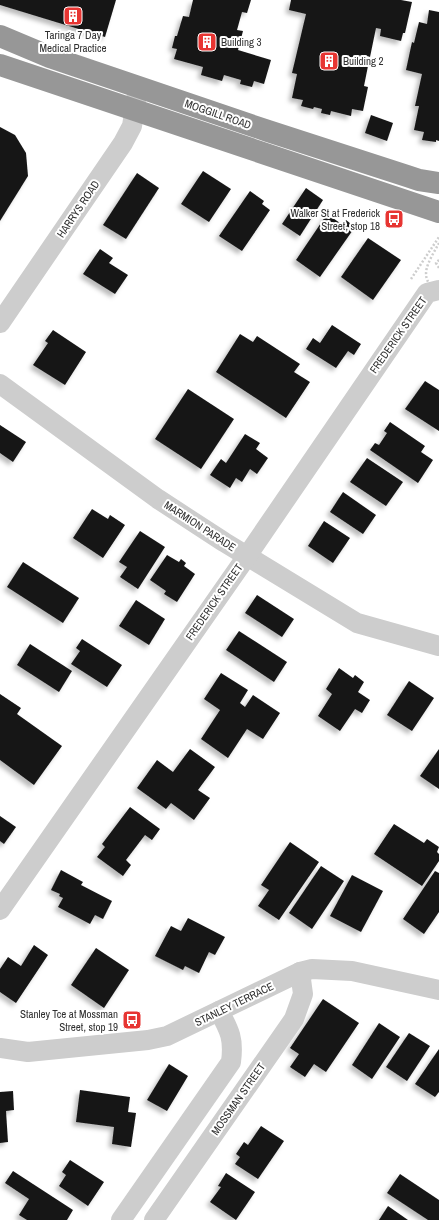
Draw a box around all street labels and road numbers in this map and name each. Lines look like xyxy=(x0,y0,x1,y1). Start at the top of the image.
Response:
street label: MOGGILL ROAD xyxy=(183,96,253,132)
street label: HARRYS ROAD xyxy=(54,178,102,240)
street label: FREDERICK STREET xyxy=(366,294,430,376)
street label: MARMION PARADE xyxy=(162,498,238,554)
street label: FREDERICK STREET xyxy=(182,561,246,643)
street label: STANLEY TERRACE xyxy=(192,979,276,1029)
street label: MOSSMAN STREET xyxy=(208,1060,268,1138)

